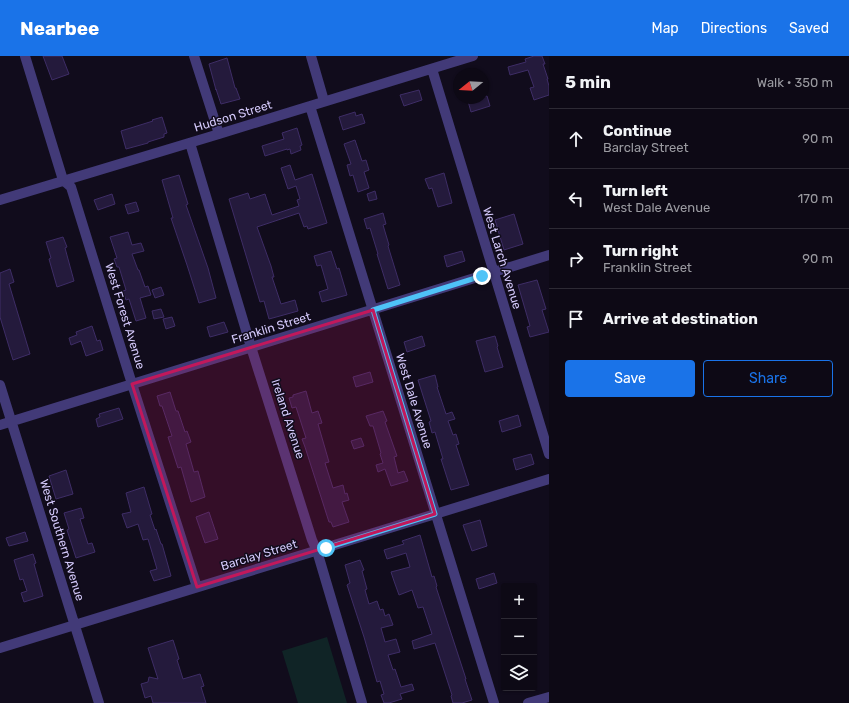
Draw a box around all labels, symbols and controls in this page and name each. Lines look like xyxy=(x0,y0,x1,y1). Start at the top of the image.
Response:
text: Nearbee xyxy=(20,17,99,40)
text: Map xyxy=(652,20,679,37)
text: Directions xyxy=(701,20,767,37)
text: Saved xyxy=(789,20,829,37)
north arrow xyxy=(453,68,489,104)
text: 5 min xyxy=(565,72,611,92)
text: Walk · 350 m xyxy=(757,75,833,90)
street label: Hudson Street xyxy=(192,97,274,135)
text: Continue xyxy=(603,122,672,140)
icon: ahead xyxy=(565,128,587,150)
text: 90 m xyxy=(802,131,833,146)
text: Barclay Street xyxy=(603,140,689,155)
text: Turn left xyxy=(603,182,668,200)
icon: left xyxy=(565,188,587,210)
text: 170 m xyxy=(798,191,833,206)
text: West Dale Avenue xyxy=(603,200,710,215)
street label: West Larch Avenue xyxy=(480,205,524,311)
text: Turn right xyxy=(603,242,678,260)
icon: right xyxy=(565,248,587,270)
text: 90 m xyxy=(802,251,833,266)
text: Franklin Street xyxy=(603,260,692,275)
street label: West Forest Avenue xyxy=(102,261,148,371)
route end xyxy=(473,267,491,285)
icon: arrive xyxy=(565,308,587,330)
street label: Franklin Street xyxy=(230,309,313,347)
text: Arrive at destination xyxy=(603,310,758,328)
street label: West Dale Avenue xyxy=(393,352,435,451)
button: Save xyxy=(565,360,695,397)
button: Share xyxy=(703,360,833,397)
street label: Ireland Avenue xyxy=(269,377,308,461)
street label: West Southern Avenue xyxy=(37,477,87,603)
street label: Barclay Street xyxy=(219,537,299,573)
route start xyxy=(317,539,335,557)
map controls xyxy=(501,583,537,691)
button: + xyxy=(501,583,537,619)
button: − xyxy=(501,619,537,655)
button: layers xyxy=(501,655,537,691)

